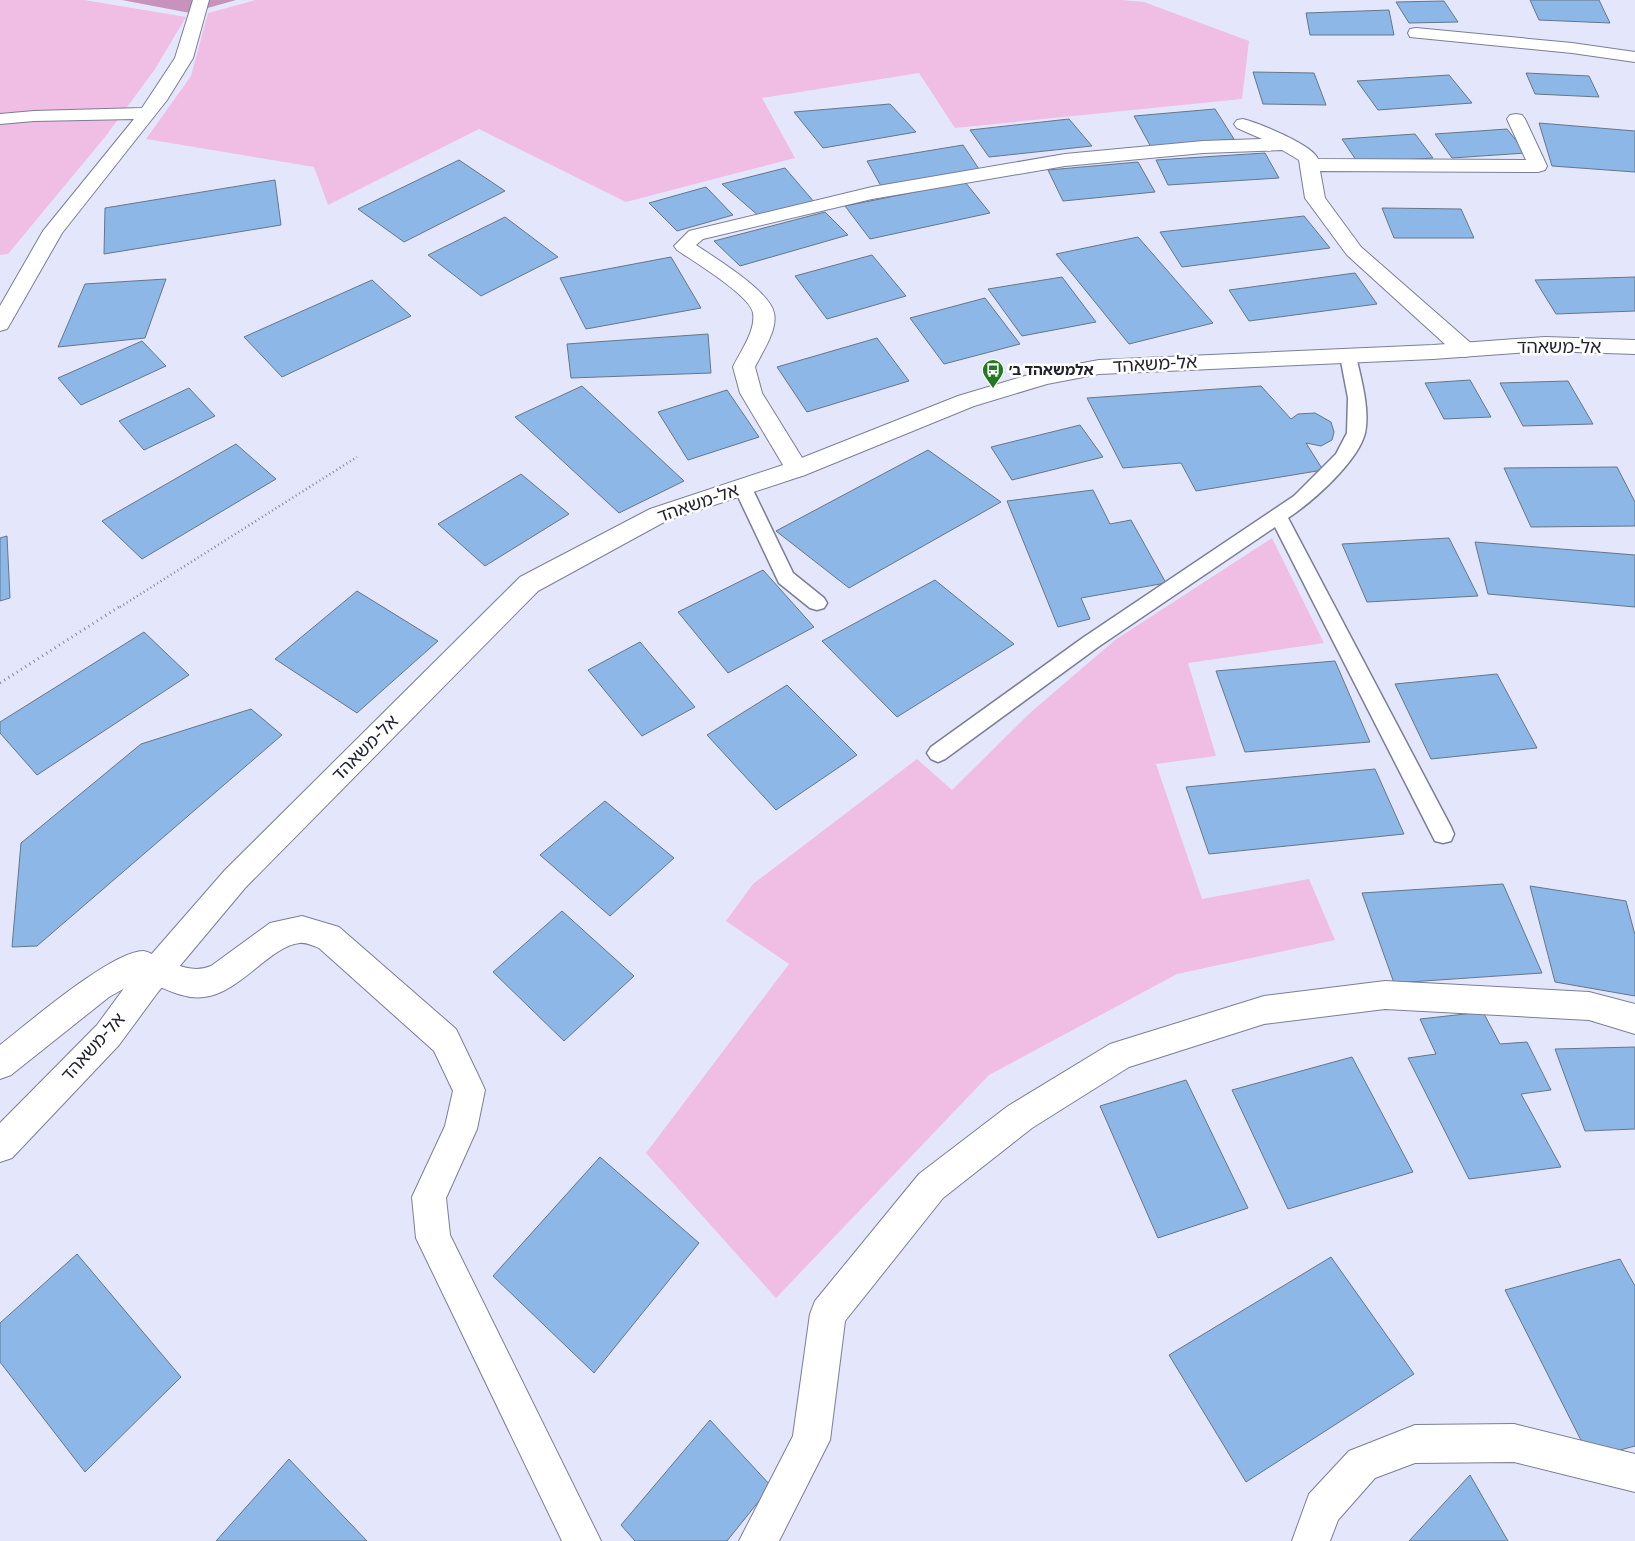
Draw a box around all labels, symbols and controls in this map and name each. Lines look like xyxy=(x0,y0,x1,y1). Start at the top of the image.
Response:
street label: אל-משאהד xyxy=(1517,336,1601,358)
street label: אל-משאהד xyxy=(1112,351,1198,377)
bus stop icon: אלמשאהד ב׳ xyxy=(981,358,1005,389)
place label: אלמשאהד ב׳ xyxy=(1009,361,1094,379)
street label: אל-משאהד xyxy=(654,479,742,527)
street label: אל-משאהד xyxy=(327,710,403,786)
street label: אל-משאהד xyxy=(56,1008,130,1086)

